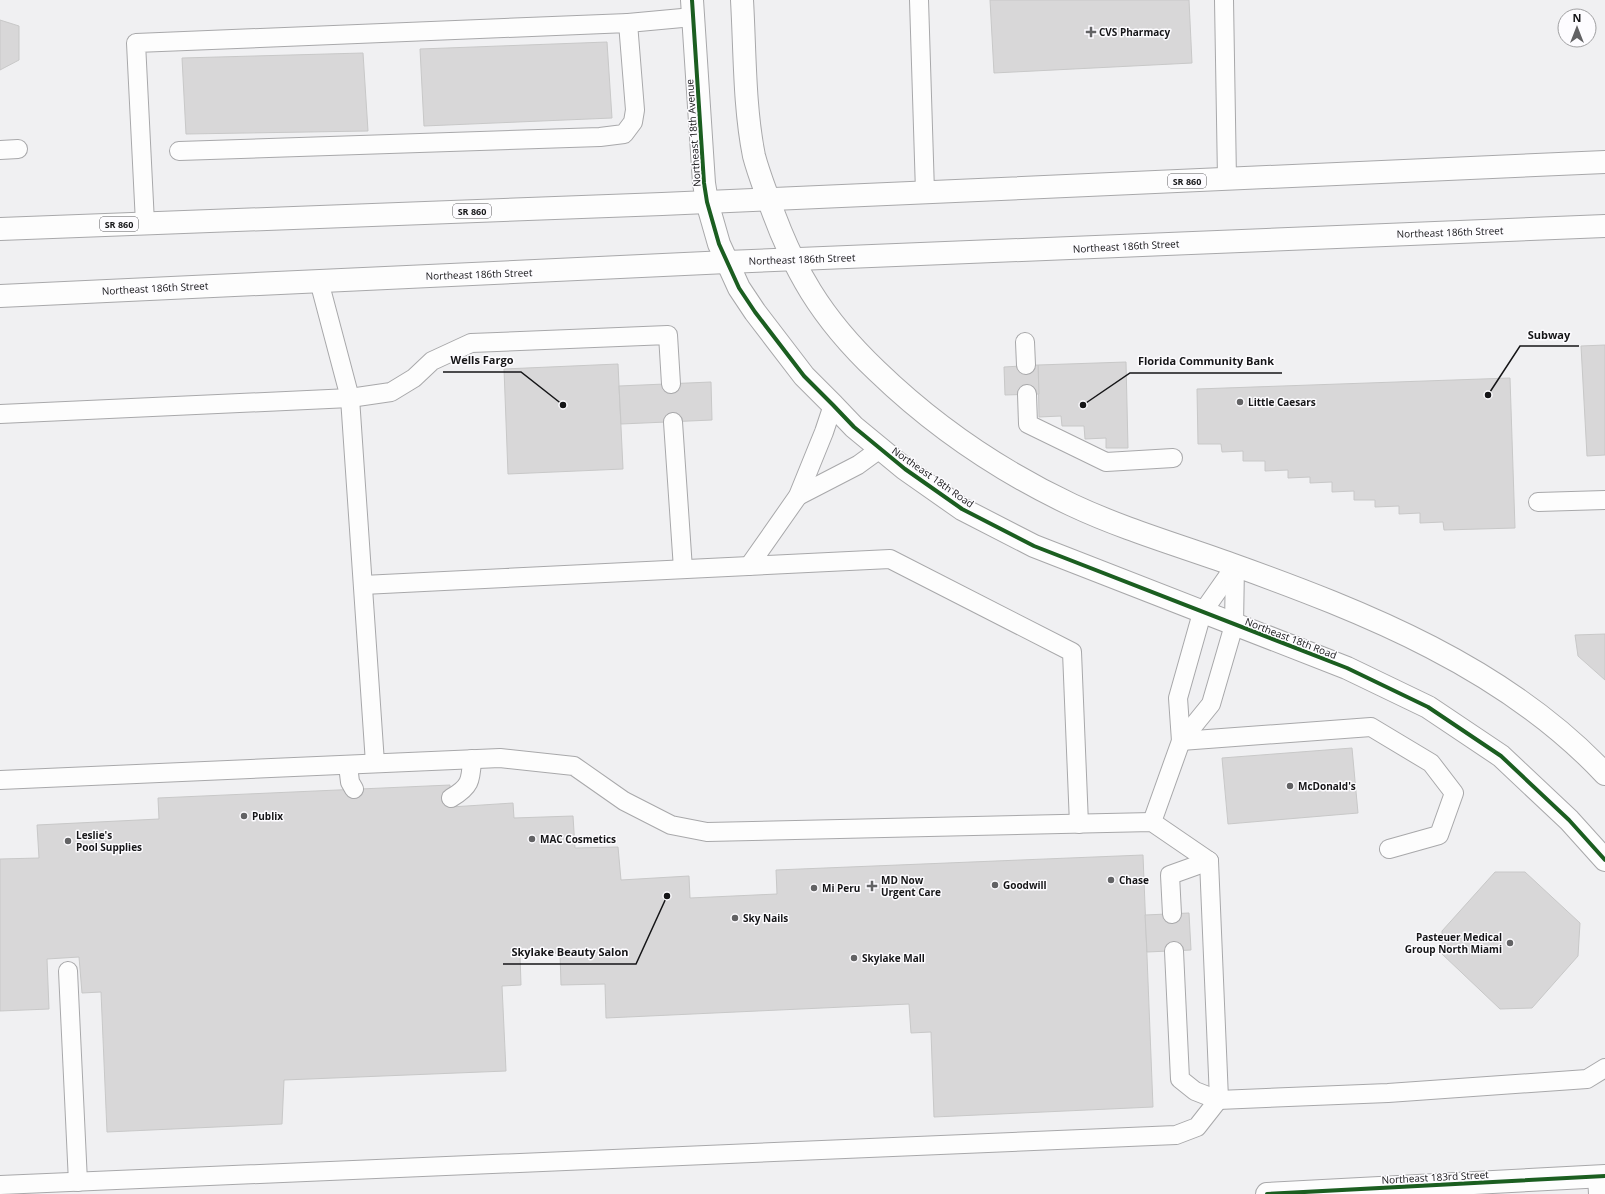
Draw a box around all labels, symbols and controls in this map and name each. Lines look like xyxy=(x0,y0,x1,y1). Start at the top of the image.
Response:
north arrow xyxy=(1557,8,1597,48)
text: N xyxy=(1573,10,1581,25)
place label: CVS Pharmacy xyxy=(1099,25,1170,39)
marker: CVS Pharmacy xyxy=(1086,27,1096,37)
street label: Northeast 18th Avenue xyxy=(682,78,704,187)
road number: SR 860 xyxy=(1168,174,1206,188)
road number: SR 860 xyxy=(453,204,491,218)
road number: SR 860 xyxy=(100,217,138,231)
street label: Northeast 186th Street xyxy=(1396,223,1504,241)
street label: Northeast 186th Street xyxy=(1072,236,1180,256)
street label: Northeast 186th Street xyxy=(748,250,856,268)
street label: Northeast 186th Street xyxy=(425,265,533,283)
street label: Northeast 186th Street xyxy=(101,278,209,298)
callout: Subway xyxy=(1520,323,1579,346)
text: Subway xyxy=(1528,327,1571,342)
callout: Wells Fargo xyxy=(443,349,521,372)
callout: Florida Community Bank xyxy=(1130,350,1282,373)
text: Wells Fargo xyxy=(451,352,514,367)
text: Florida Community Bank xyxy=(1138,353,1274,368)
place label: Little Caesars xyxy=(1248,395,1316,409)
marker: Little Caesars xyxy=(1235,397,1245,407)
street label: Northeast 18th Road xyxy=(889,443,977,511)
street label: Northeast 18th Road xyxy=(1243,614,1339,662)
place label: McDonald's xyxy=(1298,779,1356,793)
marker: McDonald's xyxy=(1285,781,1295,791)
place label: Publix xyxy=(252,809,283,823)
marker: Publix xyxy=(239,811,249,821)
place label: Leslie's Pool Supplies xyxy=(76,828,142,854)
place label: MAC Cosmetics xyxy=(540,832,616,846)
marker: MAC Cosmetics xyxy=(527,834,537,844)
marker: Leslie's Pool Supplies xyxy=(63,836,73,846)
place label: MD Now Urgent Care xyxy=(881,873,941,899)
place label: Chase xyxy=(1119,873,1149,887)
marker: Chase xyxy=(1106,875,1116,885)
place label: Goodwill xyxy=(1003,878,1047,892)
marker: MD Now Urgent Care xyxy=(866,880,878,892)
marker: Goodwill xyxy=(990,880,1000,890)
place label: Mi Peru xyxy=(822,881,860,895)
marker: Mi Peru xyxy=(809,883,819,893)
place label: Sky Nails xyxy=(743,911,788,925)
marker: Sky Nails xyxy=(730,913,740,923)
place label: Pasteuer Medical Group North Miami xyxy=(1405,930,1502,956)
marker: Pasteuer Medical Group North Miami xyxy=(1505,938,1515,948)
callout: Skylake Beauty Salon xyxy=(503,941,636,964)
text: Skylake Beauty Salon xyxy=(511,944,629,959)
place label: Skylake Mall xyxy=(862,951,925,965)
marker: Skylake Mall xyxy=(849,953,859,963)
street label: Northeast 183rd Street xyxy=(1381,1167,1489,1187)

